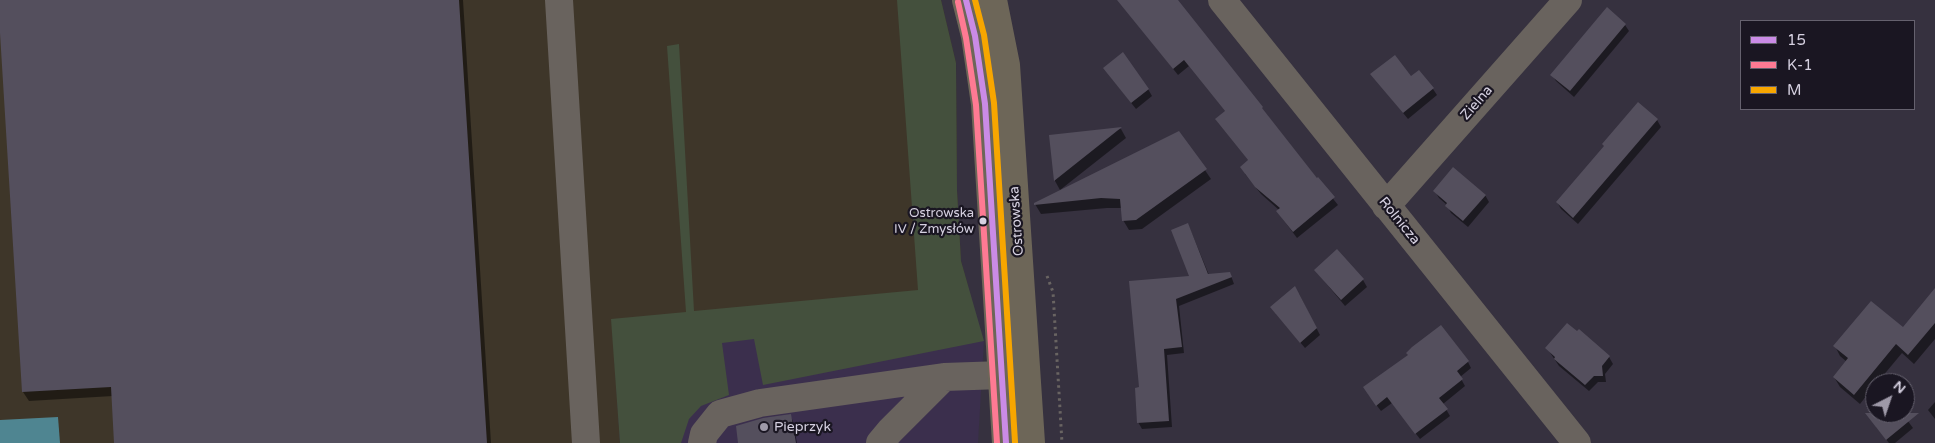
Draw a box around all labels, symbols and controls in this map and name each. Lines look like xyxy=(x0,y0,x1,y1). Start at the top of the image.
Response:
legend xyxy=(1740,20,1915,110)
text: 15 xyxy=(1787,31,1806,49)
text: K-1 xyxy=(1787,56,1813,74)
text: M xyxy=(1787,81,1802,99)
street label: Zielna xyxy=(1457,82,1497,124)
street label: Ostrowska xyxy=(1006,185,1028,257)
street label: Rolnicza xyxy=(1375,194,1423,248)
place label: Ostrowska IV / Zmysłów xyxy=(894,206,974,237)
marker: Ostrowska IV / Zmysłów xyxy=(978,216,988,226)
north arrow xyxy=(1865,373,1915,423)
text: N xyxy=(1890,377,1909,397)
place label: Pieprzyk xyxy=(774,419,831,435)
marker: Pieprzyk xyxy=(758,421,770,433)

